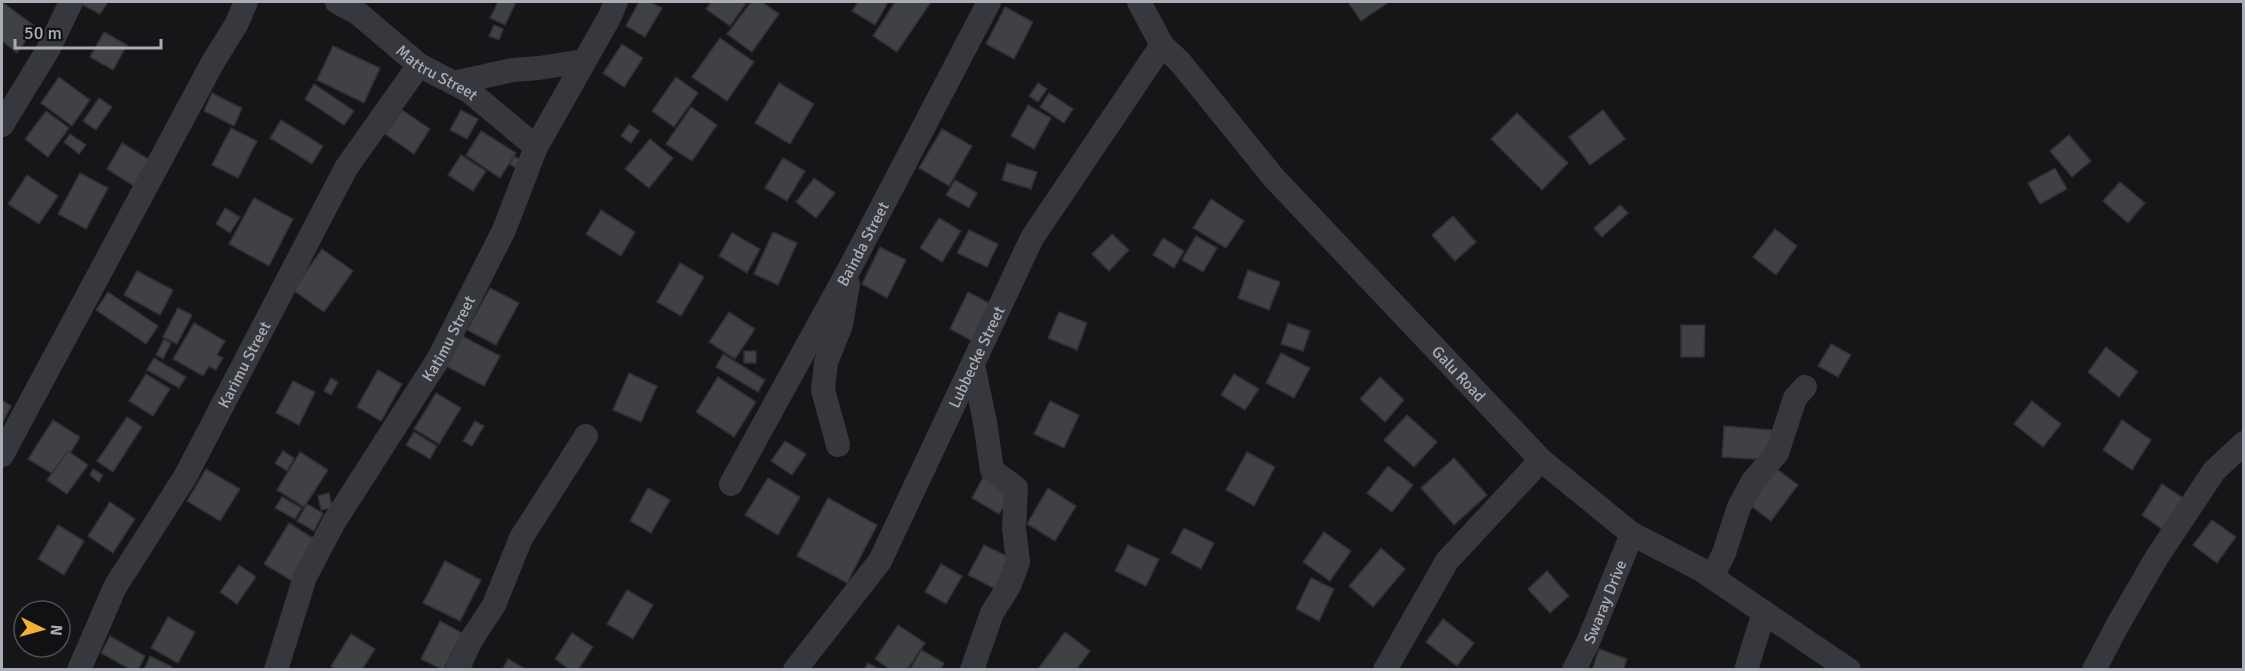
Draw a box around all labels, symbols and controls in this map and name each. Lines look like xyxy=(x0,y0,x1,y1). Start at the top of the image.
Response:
scale bar xyxy=(15,12,160,50)
text: 50 m xyxy=(24,22,62,44)
street label: Mattru Street xyxy=(391,41,482,105)
street label: Bainda Street xyxy=(833,198,894,290)
street label: Katimu Street xyxy=(418,292,480,385)
street label: Lubbecke Street xyxy=(945,303,1010,411)
street label: Karimu Street xyxy=(214,318,276,411)
street label: Galu Road xyxy=(1427,342,1490,406)
street label: Swaray Drive xyxy=(1579,557,1631,647)
north arrow xyxy=(12,599,72,659)
text: N xyxy=(45,624,66,637)

